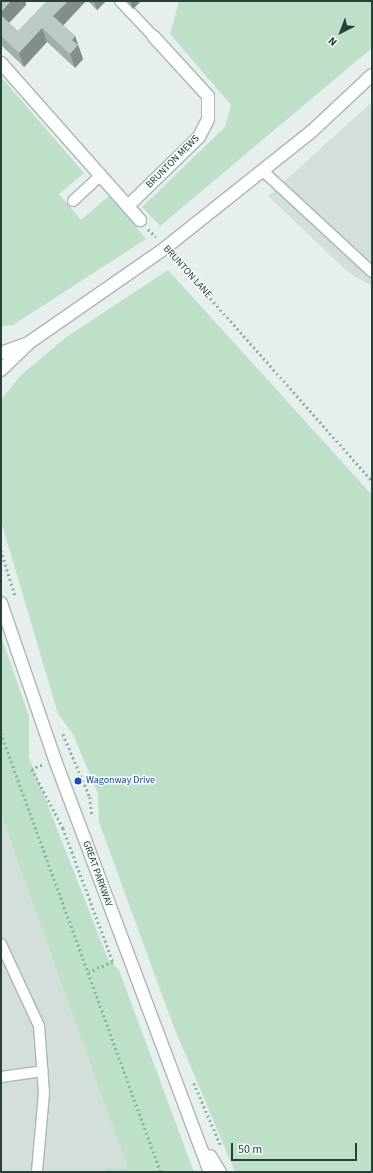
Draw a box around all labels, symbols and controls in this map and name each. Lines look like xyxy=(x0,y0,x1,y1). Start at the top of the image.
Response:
north arrow xyxy=(321,12,361,52)
text: N xyxy=(325,33,340,49)
street label: BRUNTON MEWS xyxy=(144,133,202,191)
street label: BRUNTON LANE xyxy=(160,243,214,301)
place label: Wagonway Drive xyxy=(86,775,155,787)
marker: Wagonway Drive xyxy=(73,776,83,786)
street label: GREAT PARKWAY xyxy=(80,839,114,909)
scale bar xyxy=(233,1135,359,1161)
text: 50 m xyxy=(238,1141,262,1158)

